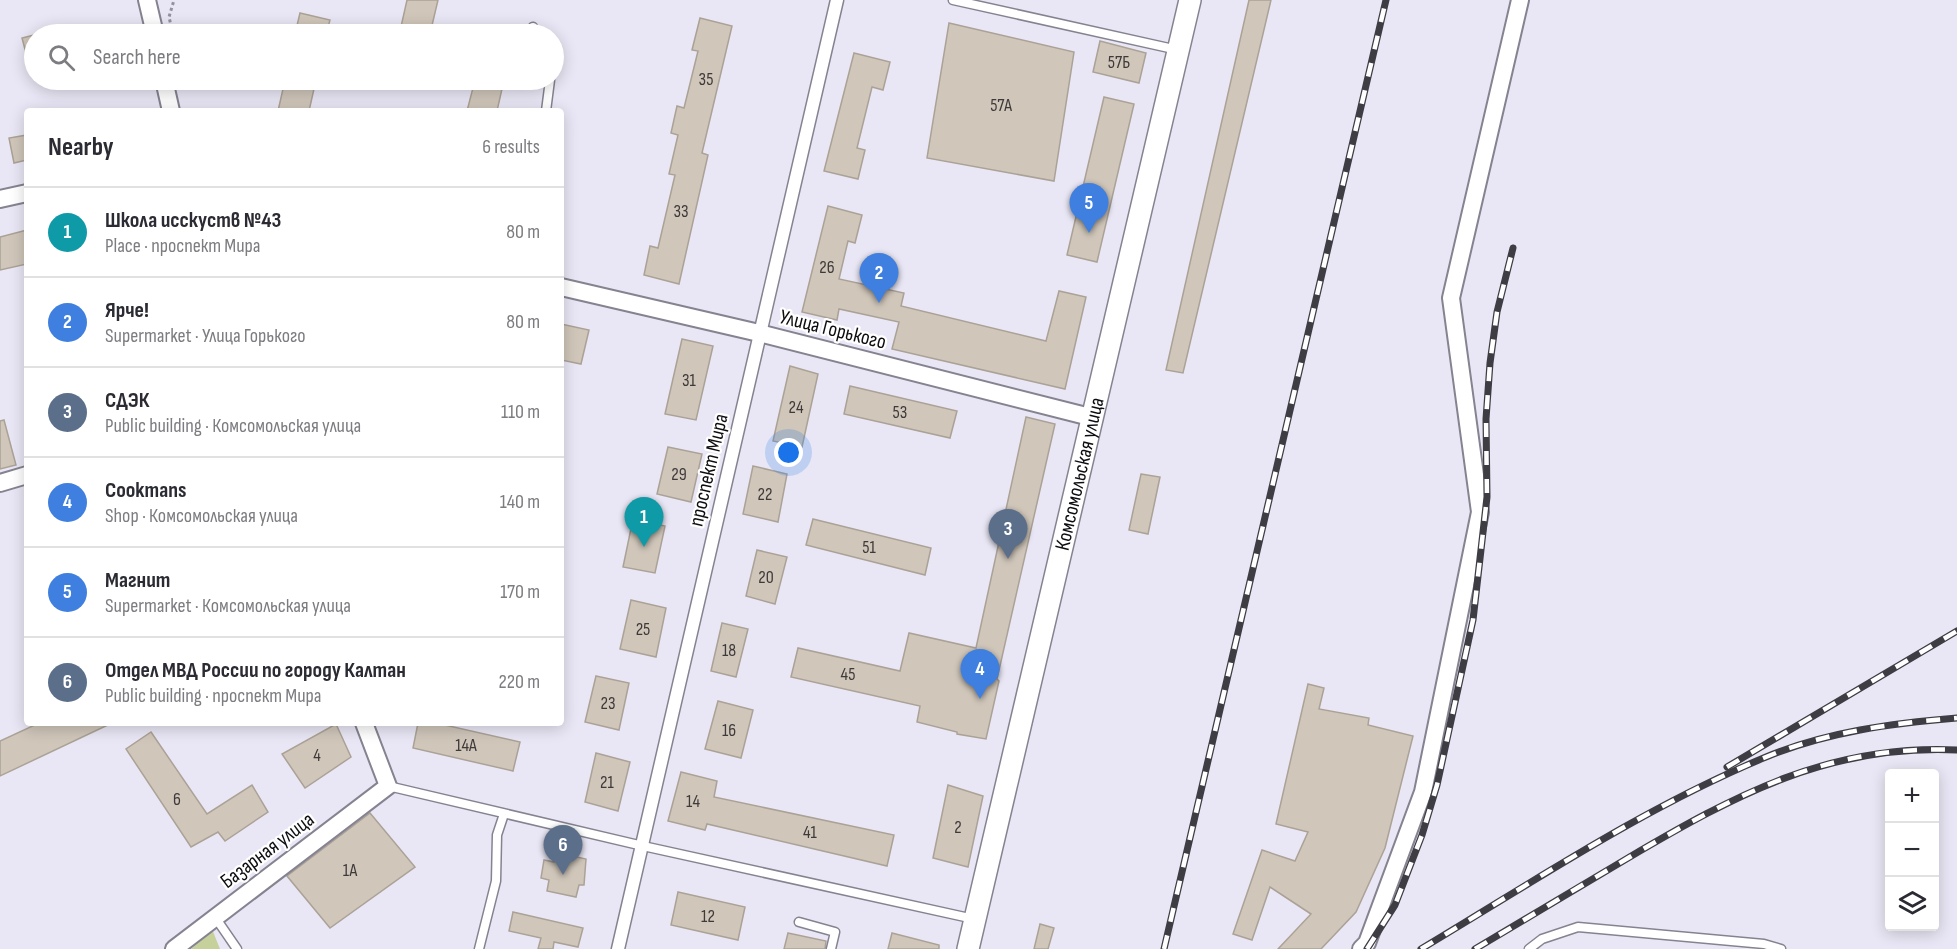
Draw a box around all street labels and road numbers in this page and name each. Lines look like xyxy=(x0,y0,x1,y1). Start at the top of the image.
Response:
street label: Улица Горького xyxy=(777,304,889,355)
street label: Комсомольская улица xyxy=(1050,395,1110,553)
street label: проспект Мира xyxy=(683,411,734,529)
street label: Базарная улица xyxy=(216,807,319,894)

